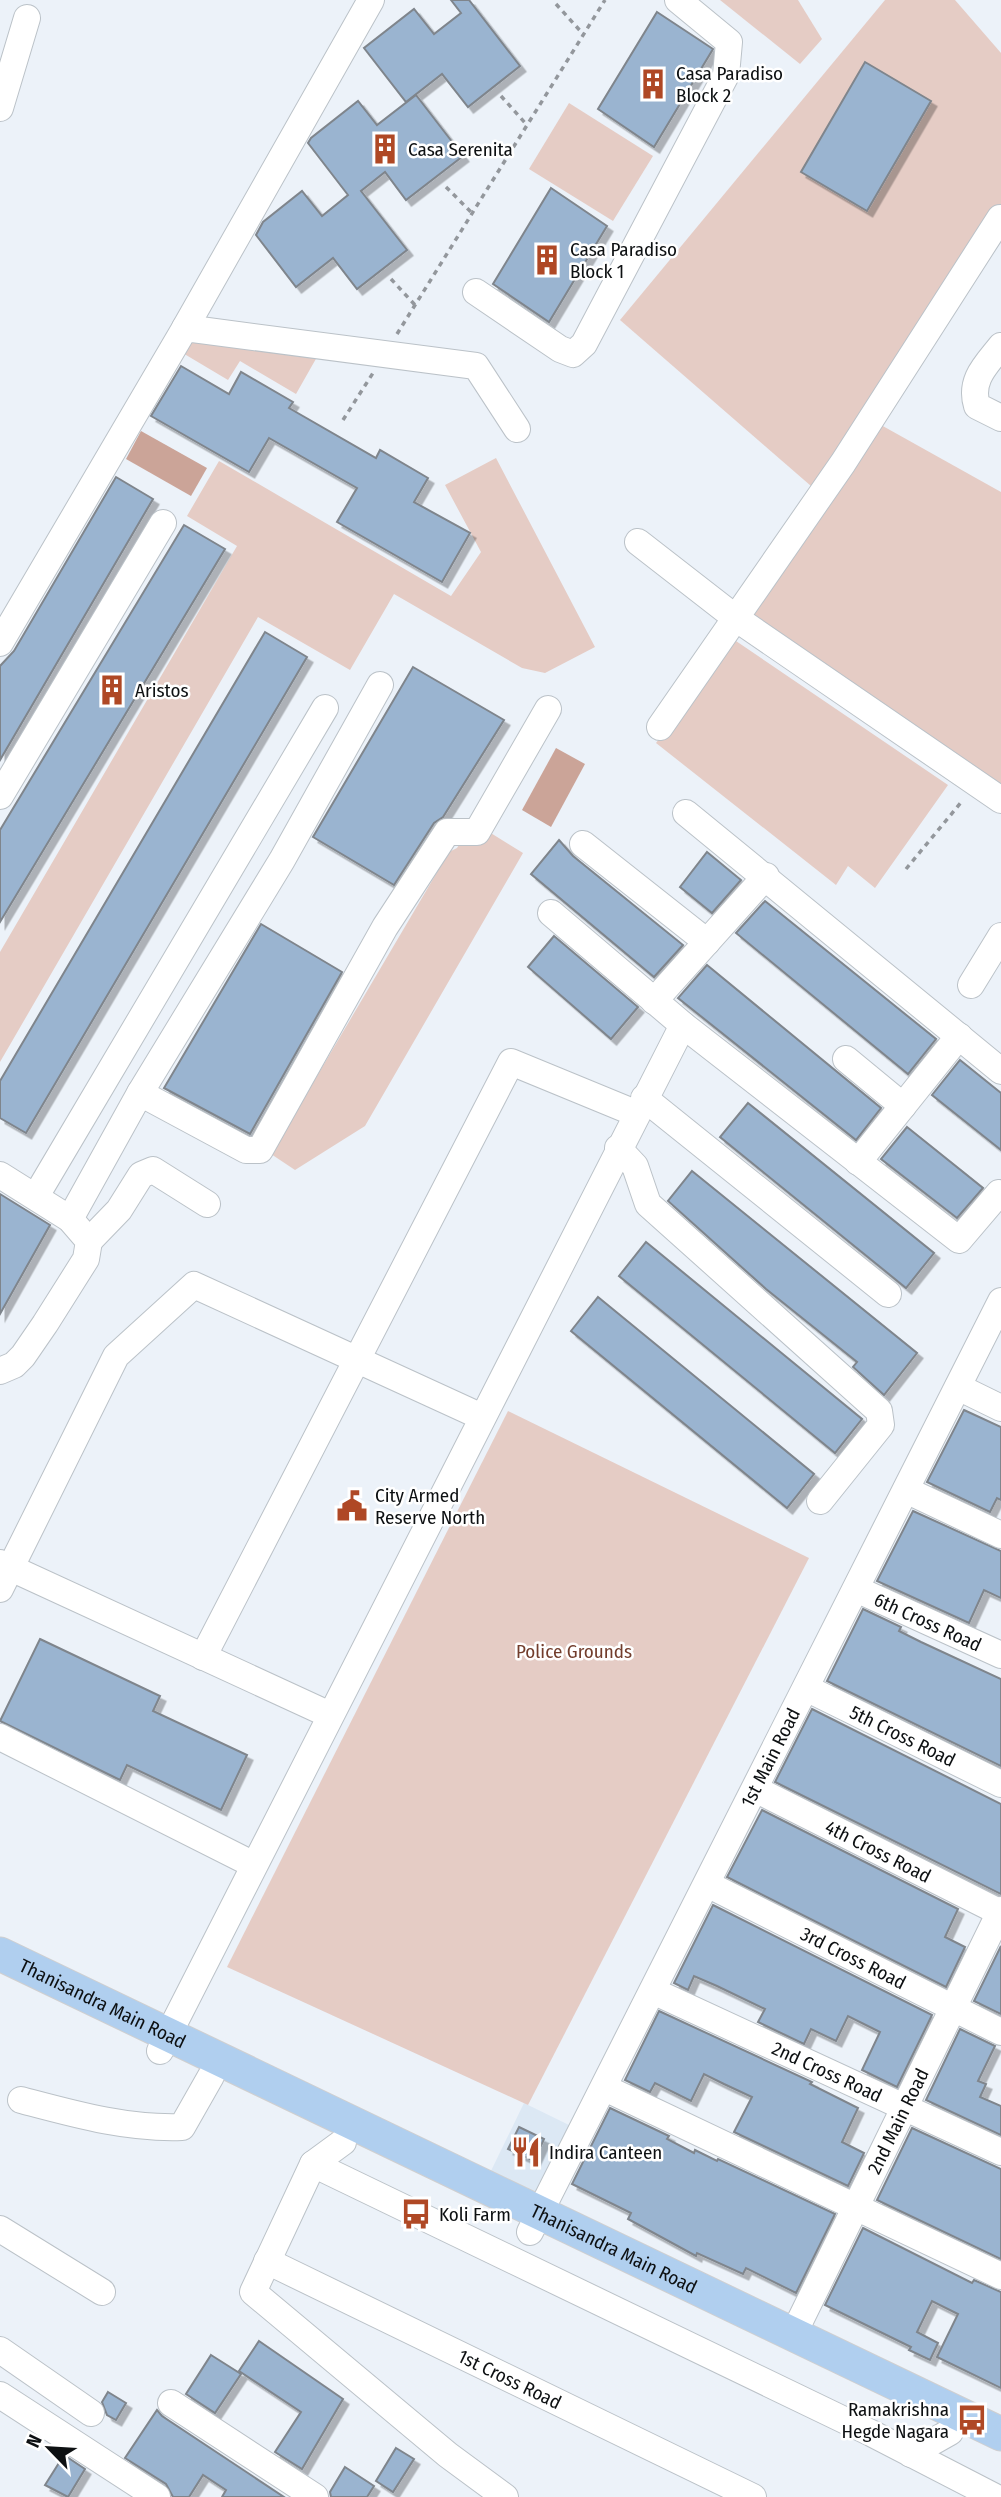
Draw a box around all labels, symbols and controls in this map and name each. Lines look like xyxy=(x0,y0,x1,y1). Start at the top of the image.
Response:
place label: Casa Paradiso Block 2 xyxy=(676,62,783,107)
building icon: Casa Paradiso Block 2 xyxy=(636,67,670,101)
building icon: Casa Serenita xyxy=(368,132,402,166)
place label: Casa Serenita xyxy=(408,138,513,161)
place label: Casa Paradiso Block 1 xyxy=(570,238,677,283)
building icon: Casa Paradiso Block 1 xyxy=(530,243,564,277)
building icon: Aristos xyxy=(95,673,129,707)
place label: Aristos xyxy=(135,679,189,702)
place label: City Armed Reserve North xyxy=(375,1484,485,1529)
public building icon: City Armed Reserve North xyxy=(335,1489,369,1523)
street label: 6th Cross Road xyxy=(871,1587,985,1656)
park label: Police Grounds xyxy=(516,1640,632,1663)
street label: 5th Cross Road xyxy=(846,1700,959,1771)
street label: 1st Main Road xyxy=(736,1704,805,1811)
street label: 4th Cross Road xyxy=(822,1815,935,1887)
street label: 3rd Cross Road xyxy=(797,1922,910,1994)
street label: Thanisandra Main Road xyxy=(16,1954,190,2053)
street label: 2nd Cross Road xyxy=(769,2036,886,2107)
street label: 2nd Main Road xyxy=(862,2065,933,2178)
restaurant icon: Indira Canteen xyxy=(509,2135,543,2169)
place label: Indira Canteen xyxy=(549,2141,662,2164)
bus stop icon: Koli Farm xyxy=(399,2197,433,2231)
street label: Thanisandra Main Road xyxy=(527,2199,701,2298)
place label: Koli Farm xyxy=(439,2203,511,2226)
street label: 1st Cross Road xyxy=(455,2344,565,2414)
place label: Ramakrishna Hegde Nagara xyxy=(842,2398,949,2443)
bus stop icon: Ramakrishna Hegde Nagara xyxy=(955,2403,989,2437)
north arrow xyxy=(14,2413,84,2483)
text: N xyxy=(21,2431,47,2451)

